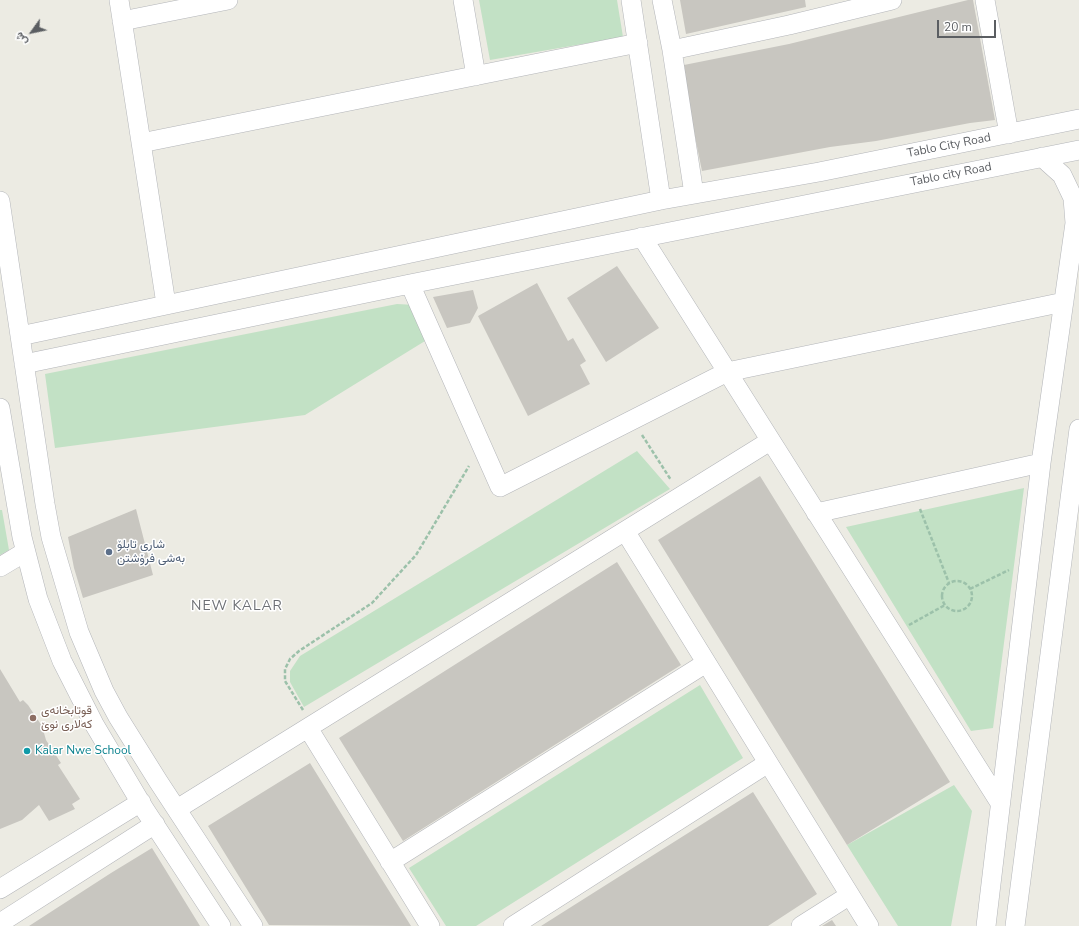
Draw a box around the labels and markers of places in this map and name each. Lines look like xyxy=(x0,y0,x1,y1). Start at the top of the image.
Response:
place label: شاری تابلۆ بەشی فرۆشتن xyxy=(117,538,185,566)
marker: شاری تابلۆ بەشی فرۆشتن xyxy=(104,547,114,557)
place label: قوتابخانەی کەلاری نوێ xyxy=(41,704,92,732)
marker: قوتابخانەی کەلاری نوێ xyxy=(28,713,38,723)
place label: Kalar Nwe School xyxy=(35,744,131,758)
marker: Kalar Nwe School xyxy=(22,746,32,756)

